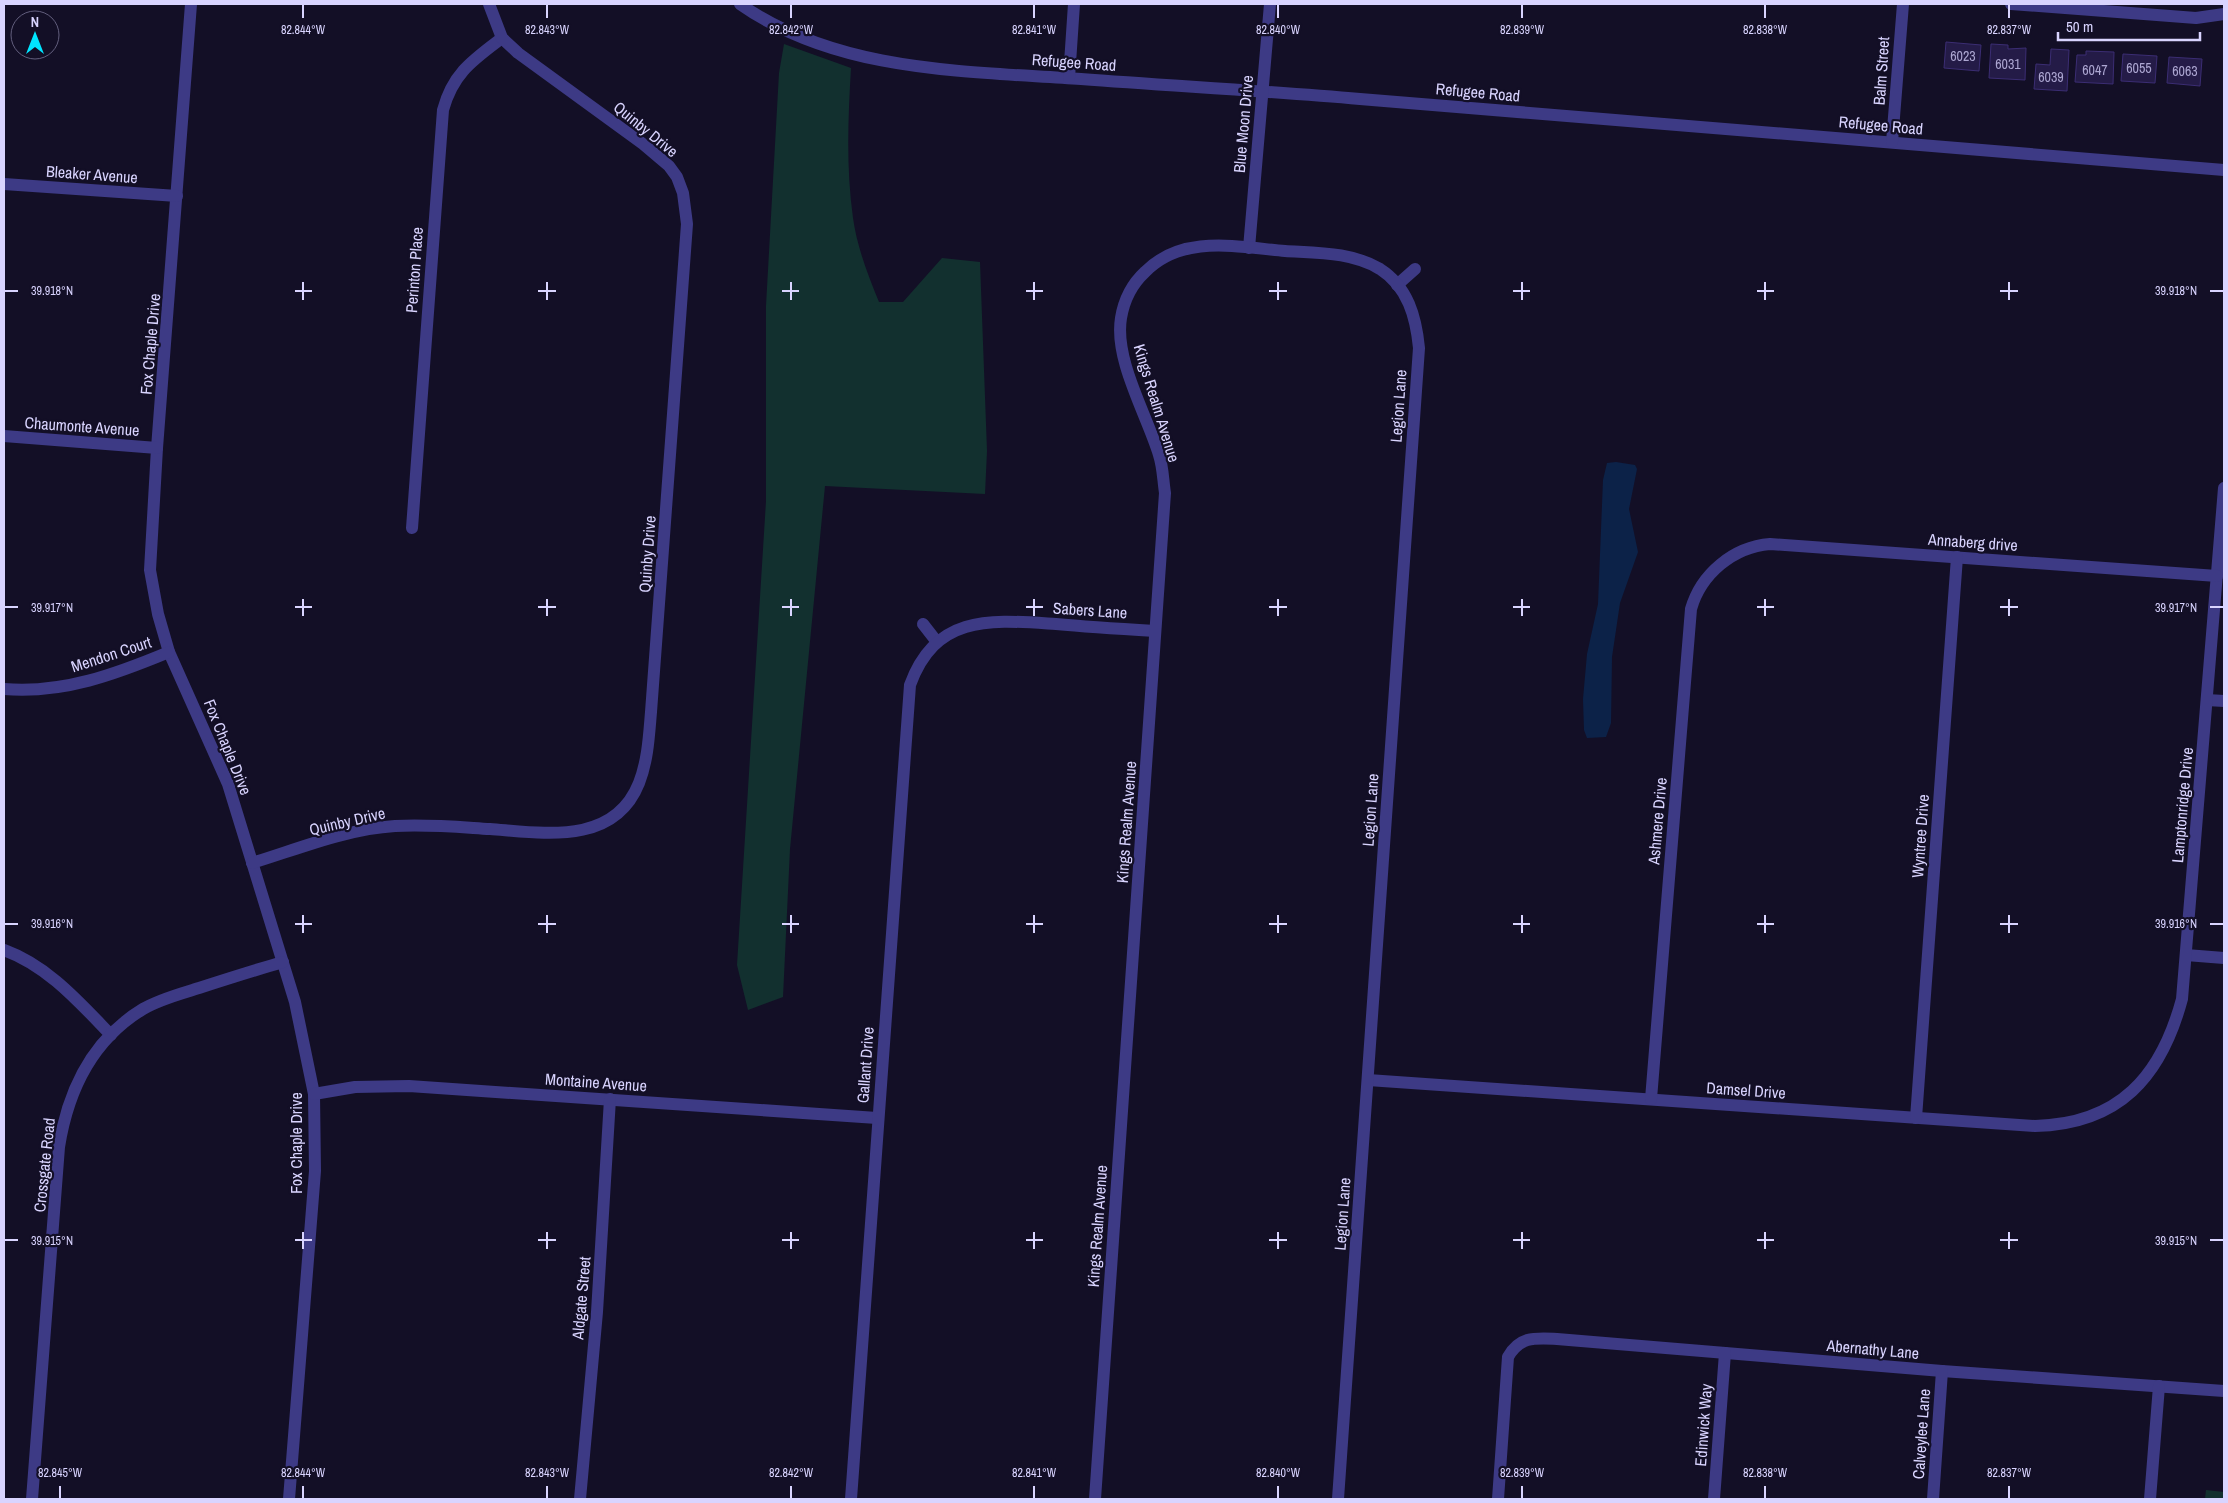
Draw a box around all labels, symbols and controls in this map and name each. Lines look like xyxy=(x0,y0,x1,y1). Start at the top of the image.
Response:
north arrow xyxy=(10,10,60,60)
scale bar xyxy=(2058,10,2200,42)
text: N xyxy=(31,13,39,31)
text: 50 m xyxy=(2066,16,2093,37)
text: 82.844°W xyxy=(281,22,326,38)
text: 82.843°W xyxy=(525,22,570,38)
text: 82.842°W xyxy=(769,22,814,38)
text: 82.841°W xyxy=(1012,22,1057,38)
text: 82.840°W xyxy=(1256,22,1301,38)
text: 82.839°W xyxy=(1500,22,1545,38)
text: 82.838°W xyxy=(1743,22,1788,38)
text: 82.837°W xyxy=(1987,22,2032,38)
street label: Balm Street xyxy=(1868,36,1894,106)
house number: 6023 xyxy=(1950,47,1976,65)
street label: Refugee Road xyxy=(1031,48,1117,76)
house number: 6031 xyxy=(1995,55,2021,73)
house number: 6055 xyxy=(2126,59,2152,77)
house number: 6047 xyxy=(2082,61,2108,79)
house number: 6063 xyxy=(2172,62,2198,80)
house number: 6039 xyxy=(2038,68,2064,86)
street label: Blue Moon Drive xyxy=(1228,74,1258,174)
street label: Refugee Road xyxy=(1435,77,1521,107)
street label: Quinby Drive xyxy=(609,96,683,162)
street label: Refugee Road xyxy=(1838,110,1924,140)
street label: Bleaker Avenue xyxy=(46,160,138,188)
street label: Perinton Place xyxy=(400,226,428,314)
text: 39.918°N xyxy=(31,283,73,299)
text: 39.918°N xyxy=(2155,283,2197,299)
street label: Fox Chaple Drive xyxy=(135,293,165,395)
street label: Kings Realm Avenue xyxy=(1129,341,1185,465)
street label: Legion Lane xyxy=(1384,369,1412,443)
street label: Chaumonte Avenue xyxy=(24,411,140,441)
street label: Quinby Drive xyxy=(633,515,661,593)
street label: Annaberg drive xyxy=(1926,528,2019,556)
street label: Sabers Lane xyxy=(1052,596,1128,624)
text: 39.917°N xyxy=(31,600,73,616)
text: 39.917°N xyxy=(2155,600,2197,616)
street label: Mendon Court xyxy=(68,631,154,677)
street label: Fox Chaple Drive xyxy=(199,696,257,798)
street label: Lamptonridge Drive xyxy=(2166,746,2198,864)
street label: Kings Realm Avenue xyxy=(1111,760,1141,884)
street label: Legion Lane xyxy=(1356,773,1384,847)
street label: Ashmere Drive xyxy=(1642,776,1672,867)
street label: Wyntree Drive xyxy=(1906,793,1934,879)
street label: Quinby Drive xyxy=(307,802,387,840)
text: 39.916°N xyxy=(31,916,73,932)
text: 39.916°N xyxy=(2155,916,2197,932)
street label: Gallant Drive xyxy=(851,1026,879,1104)
street label: Montaine Avenue xyxy=(544,1067,648,1097)
street label: Damsel Drive xyxy=(1706,1076,1786,1104)
street label: Fox Chaple Drive xyxy=(285,1092,307,1194)
street label: Crossgate Road xyxy=(28,1117,60,1213)
street label: Kings Realm Avenue xyxy=(1082,1164,1112,1288)
street label: Legion Lane xyxy=(1328,1177,1356,1251)
text: 39.915°N xyxy=(31,1233,73,1249)
text: 39.915°N xyxy=(2155,1233,2197,1249)
street label: Aldgate Street xyxy=(566,1255,596,1341)
street label: Abernathy Lane xyxy=(1825,1334,1920,1364)
street label: Edinwick Way xyxy=(1689,1383,1717,1467)
street label: Calveylee Lane xyxy=(1907,1388,1935,1480)
text: 82.845°W xyxy=(38,1465,83,1481)
text: 82.844°W xyxy=(281,1465,326,1481)
text: 82.843°W xyxy=(525,1465,570,1481)
text: 82.842°W xyxy=(769,1465,814,1481)
text: 82.841°W xyxy=(1012,1465,1057,1481)
text: 82.840°W xyxy=(1256,1465,1301,1481)
text: 82.839°W xyxy=(1500,1465,1545,1481)
text: 82.838°W xyxy=(1743,1465,1788,1481)
text: 82.837°W xyxy=(1987,1465,2032,1481)

